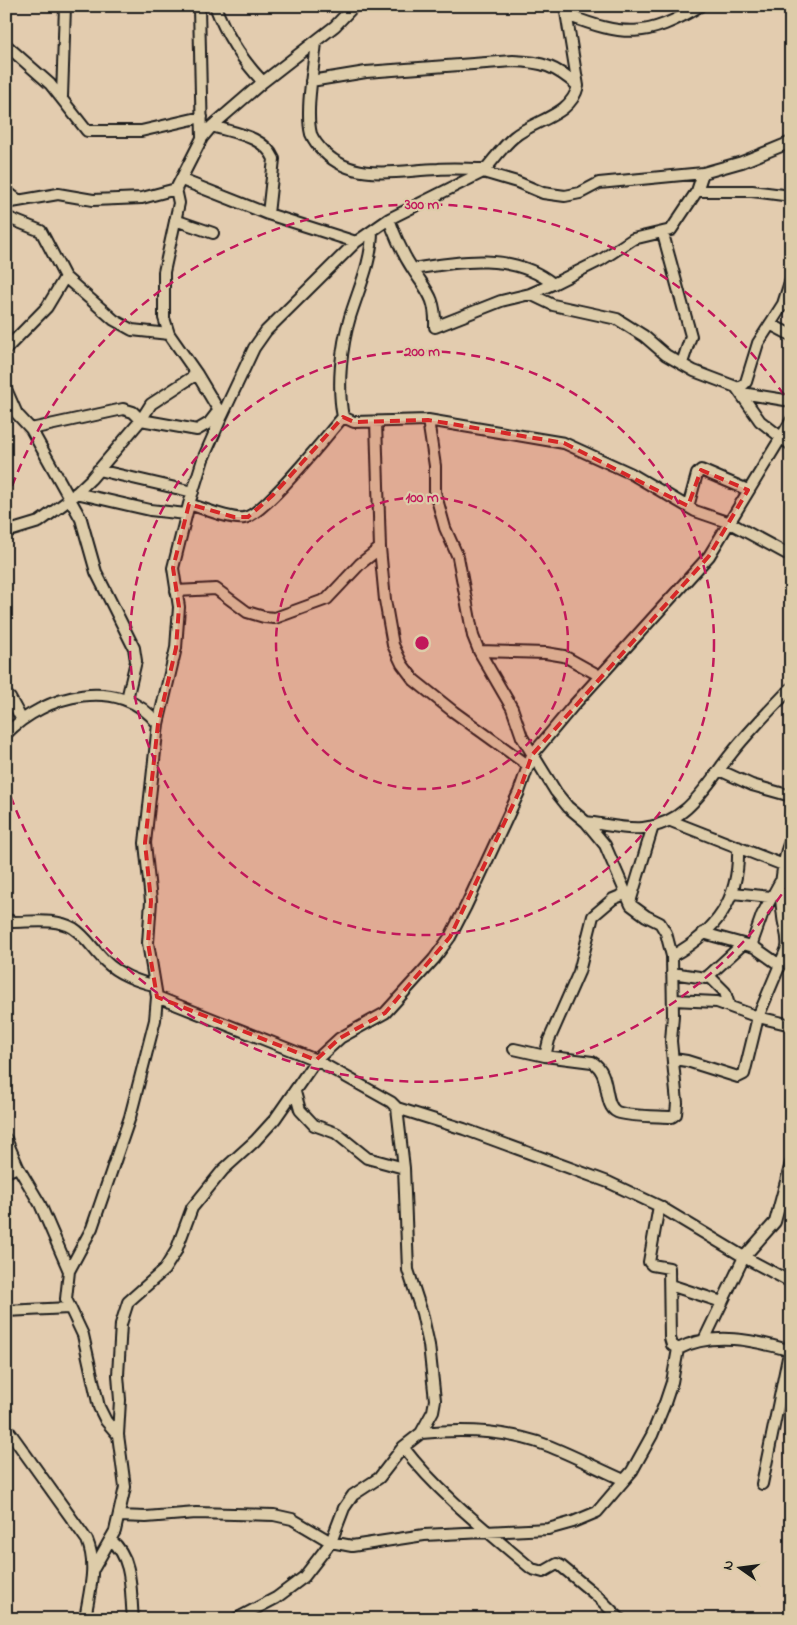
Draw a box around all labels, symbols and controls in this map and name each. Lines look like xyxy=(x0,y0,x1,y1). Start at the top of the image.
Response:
text: 300 m xyxy=(404,194,440,216)
text: 200 m xyxy=(403,341,440,363)
text: 100 m xyxy=(405,487,439,509)
centre of rings xyxy=(413,634,431,652)
north arrow xyxy=(714,1542,764,1592)
text: N xyxy=(718,1558,740,1572)

